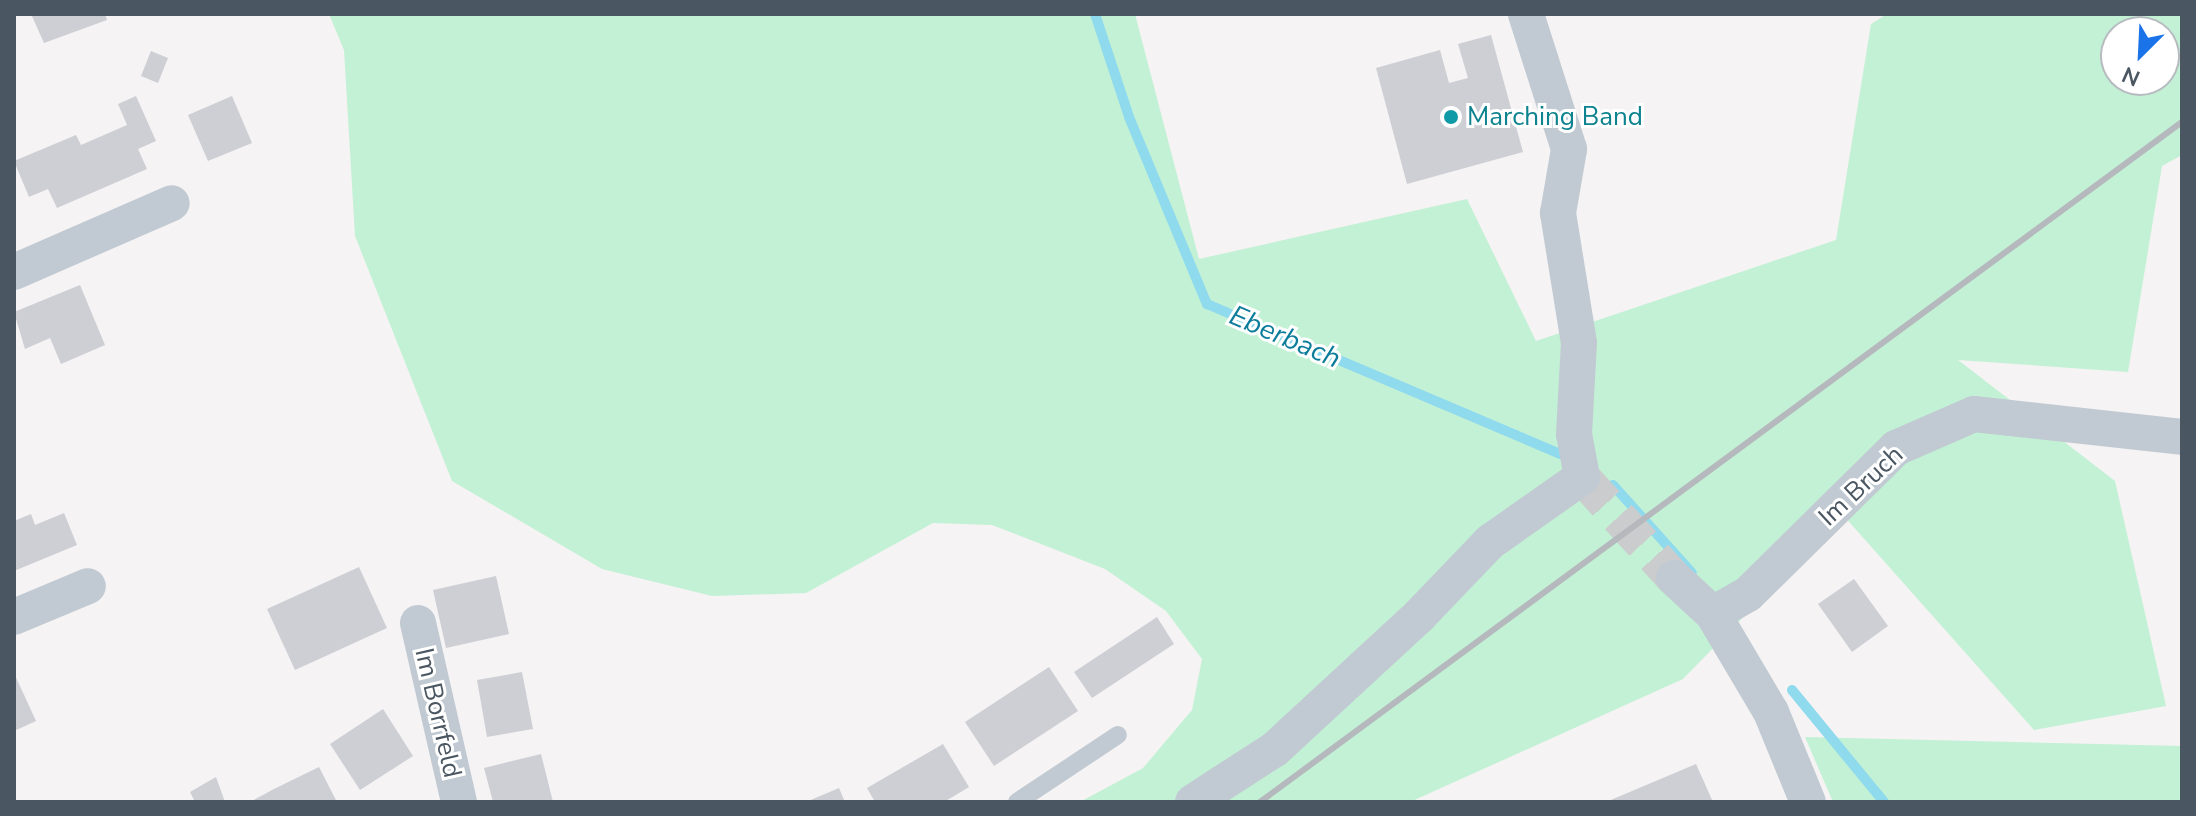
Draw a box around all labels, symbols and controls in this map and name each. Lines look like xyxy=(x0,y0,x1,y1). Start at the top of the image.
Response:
north arrow xyxy=(2100,16,2180,96)
text: N xyxy=(2117,59,2145,93)
place label: Marching Band xyxy=(1467,101,1643,133)
marker: Marching Band xyxy=(1442,108,1460,126)
water label: Eberbach xyxy=(1224,299,1346,375)
street label: Im Bruch xyxy=(1812,439,1910,533)
street label: Im Borrfeld xyxy=(408,645,468,781)

